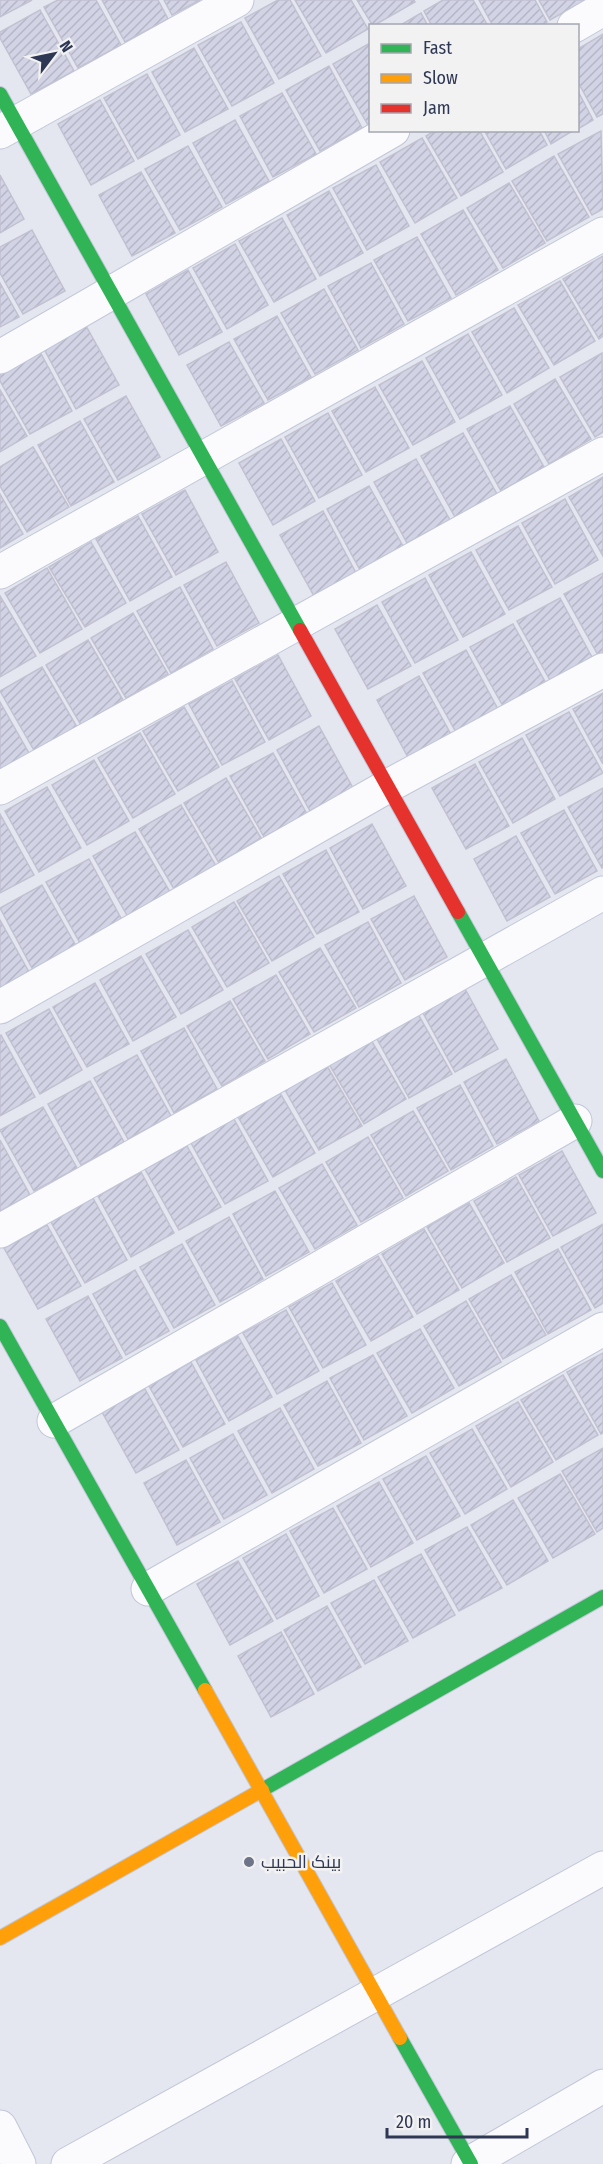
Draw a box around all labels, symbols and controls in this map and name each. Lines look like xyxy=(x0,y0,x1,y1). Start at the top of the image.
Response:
north arrow xyxy=(24,24,84,84)
legend xyxy=(369,24,579,132)
text: N xyxy=(56,37,77,55)
text: Fast xyxy=(423,37,452,59)
text: Slow xyxy=(423,67,458,89)
text: Jam xyxy=(423,97,451,119)
place label: بينک الحبيب xyxy=(261,1851,341,1873)
marker: بينک الحبيب xyxy=(242,1855,256,1869)
scale bar xyxy=(387,2101,526,2139)
text: 20 m xyxy=(396,2111,431,2133)

